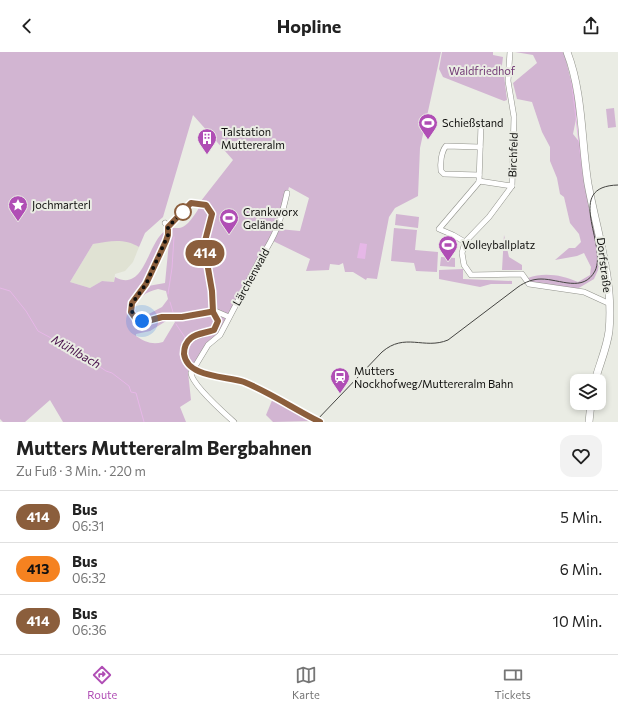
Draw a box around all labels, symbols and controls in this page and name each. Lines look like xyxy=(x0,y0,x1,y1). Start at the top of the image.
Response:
icon: back xyxy=(16,15,38,37)
text: Hopline xyxy=(277,15,341,37)
icon: share xyxy=(580,15,602,37)
park label: Waldfriedhof xyxy=(449,64,516,77)
sports icon: Schießstand xyxy=(417,112,439,140)
place label: Schießstand xyxy=(442,116,503,129)
place label: Talstation Muttereralm xyxy=(221,125,285,151)
building icon: Talstation Muttereralm xyxy=(196,127,218,155)
street label: Birchfeld xyxy=(505,132,520,178)
place icon: Jochmarterl xyxy=(7,194,29,222)
place label: Jochmarterl xyxy=(32,198,91,212)
unlabelled marker xyxy=(174,203,192,221)
place label: Crankworx Gelände xyxy=(243,205,298,231)
sports icon: Crankworx Gelände xyxy=(218,207,240,235)
sports icon: Volleyballplatz xyxy=(437,234,459,262)
street label: Dorfstraße xyxy=(595,237,614,293)
place label: Volleyballplatz xyxy=(462,238,536,251)
line badge: 414 xyxy=(182,240,228,266)
text: 414 xyxy=(193,244,217,261)
street label: Lärchenwald xyxy=(229,246,272,308)
your location xyxy=(132,311,152,331)
water label: Mühlbach xyxy=(49,332,104,371)
place label: Mutters Nockhofweg/Muttereralm Bahn xyxy=(354,364,513,390)
station icon: Mutters Nockhofweg/Muttereralm Bahn xyxy=(329,366,351,394)
map controls xyxy=(570,374,606,410)
button: layers xyxy=(570,374,606,410)
button: heart xyxy=(560,435,602,477)
text: Mutters Muttereralm Bergbahnen xyxy=(16,436,312,459)
text: Zu Fuß · 3 Min. · 220 m xyxy=(16,463,146,479)
text: Bus xyxy=(72,500,97,518)
text: 414 xyxy=(26,508,50,525)
text: 5 Min. xyxy=(560,508,602,526)
text: 06:31 xyxy=(72,518,104,534)
text: Bus xyxy=(72,552,97,570)
text: 413 xyxy=(27,560,49,577)
text: 6 Min. xyxy=(560,560,602,578)
text: 06:32 xyxy=(72,570,106,586)
text: Bus xyxy=(72,604,97,622)
text: 414 xyxy=(26,612,50,629)
text: 10 Min. xyxy=(553,612,602,630)
text: 06:36 xyxy=(72,622,107,638)
tab: Route xyxy=(87,664,117,701)
tab: Karte xyxy=(292,664,320,701)
tab: Tickets xyxy=(494,664,531,701)

